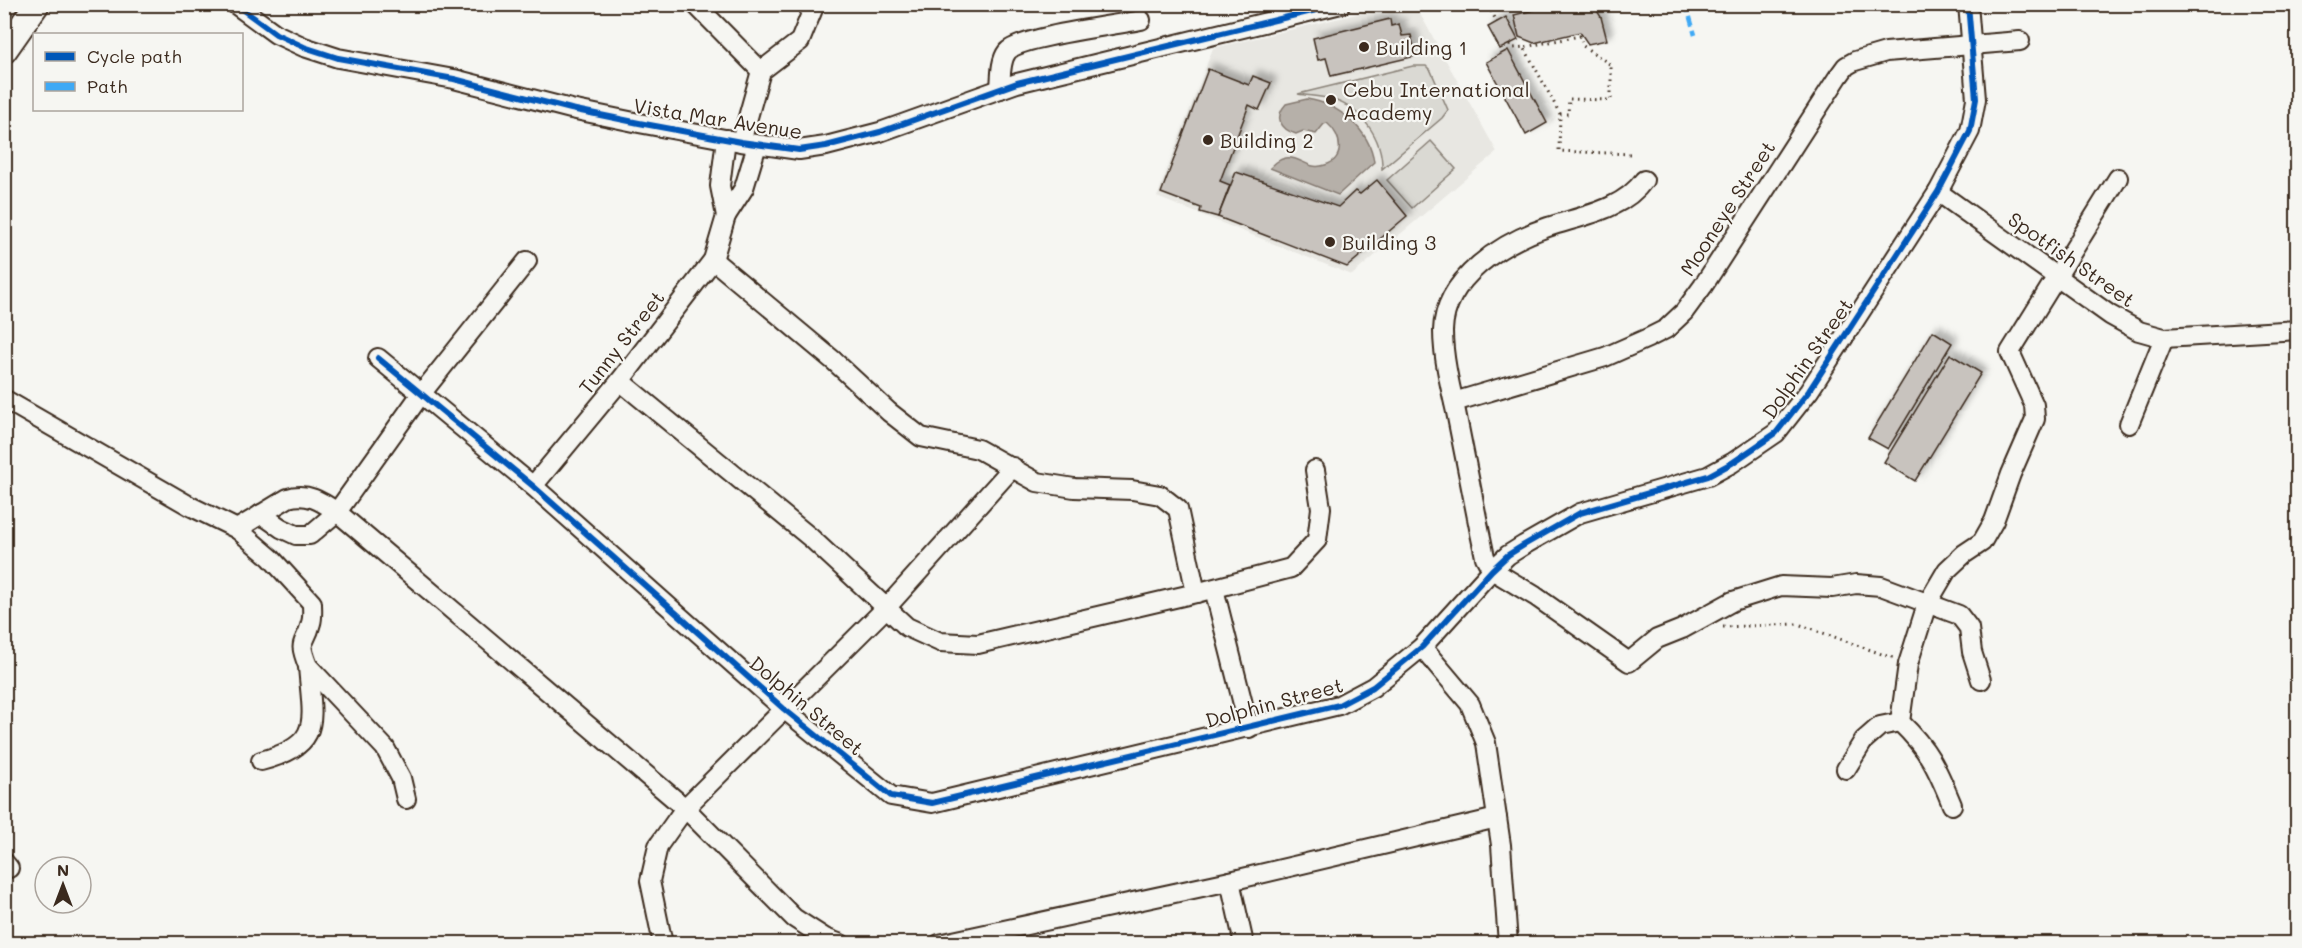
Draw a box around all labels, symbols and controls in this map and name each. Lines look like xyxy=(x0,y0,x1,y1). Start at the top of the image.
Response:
legend xyxy=(33,33,243,111)
place label: Building 1 xyxy=(1376,34,1467,60)
marker: Building 1 xyxy=(1357,40,1371,54)
text: Cycle path xyxy=(87,44,182,68)
text: Path xyxy=(87,74,127,98)
place label: Cebu International Academy xyxy=(1343,76,1530,125)
street label: Vista Mar Avenue xyxy=(632,92,804,144)
marker: Cebu International Academy xyxy=(1324,93,1338,107)
place label: Building 2 xyxy=(1220,127,1314,153)
marker: Building 2 xyxy=(1201,133,1215,147)
street label: Mooneye Street xyxy=(1674,136,1780,280)
street label: Spotfish Street xyxy=(2003,206,2141,312)
place label: Building 3 xyxy=(1342,229,1436,255)
marker: Building 3 xyxy=(1323,235,1337,249)
street label: Tunny Street xyxy=(572,285,670,399)
street label: Dolphin Street xyxy=(1756,293,1858,423)
street label: Dolphin Street xyxy=(744,650,870,760)
street label: Dolphin Street xyxy=(1202,671,1346,733)
north arrow xyxy=(33,855,93,915)
text: N xyxy=(57,859,69,880)

